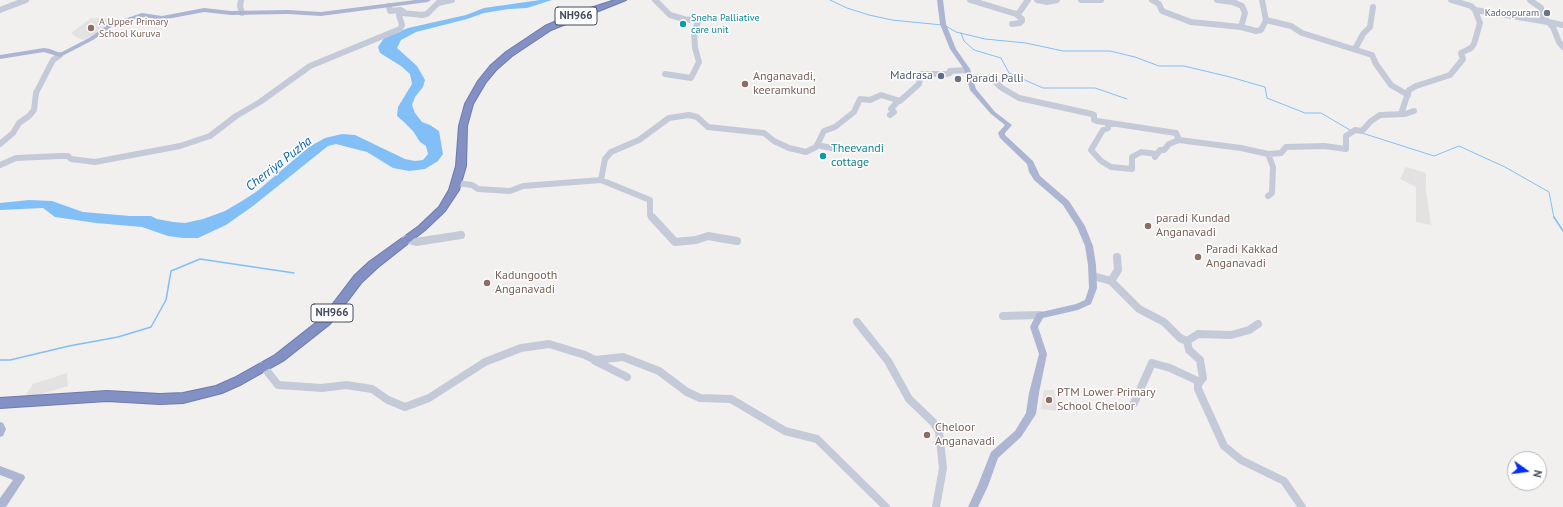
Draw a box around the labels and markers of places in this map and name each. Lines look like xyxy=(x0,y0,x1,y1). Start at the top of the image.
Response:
place label: Kadoopuram xyxy=(1485,7,1539,19)
marker: Kadoopuram xyxy=(1542,8,1552,18)
place label: Sneha Palliative care unit xyxy=(691,12,759,36)
place label: A Upper Primary School Kuruva xyxy=(99,16,168,40)
marker: Sneha Palliative care unit xyxy=(678,19,688,29)
marker: A Upper Primary School Kuruva xyxy=(86,23,96,33)
place label: Madrasa xyxy=(890,69,933,83)
place label: Anganavadi, keeramkund xyxy=(753,70,816,98)
marker: Madrasa xyxy=(936,71,946,81)
place label: Paradi Palli xyxy=(966,72,1024,86)
marker: Paradi Palli xyxy=(953,74,963,84)
marker: Anganavadi, keeramkund xyxy=(740,79,750,89)
place label: Theevandi cottage xyxy=(831,142,884,170)
marker: Theevandi cottage xyxy=(818,151,828,161)
place label: paradi Kundad Anganavadi xyxy=(1156,212,1230,240)
marker: paradi Kundad Anganavadi xyxy=(1143,221,1153,231)
place label: Paradi Kakkad Anganavadi xyxy=(1206,243,1278,271)
marker: Paradi Kakkad Anganavadi xyxy=(1193,252,1203,262)
place label: Kadungooth Anganavadi xyxy=(495,269,557,297)
marker: Kadungooth Anganavadi xyxy=(482,278,492,288)
place label: PTM Lower Primary School Cheloor xyxy=(1057,386,1156,414)
marker: PTM Lower Primary School Cheloor xyxy=(1044,395,1054,405)
place label: Cheloor Anganavadi xyxy=(935,421,995,449)
marker: Cheloor Anganavadi xyxy=(922,430,932,440)

